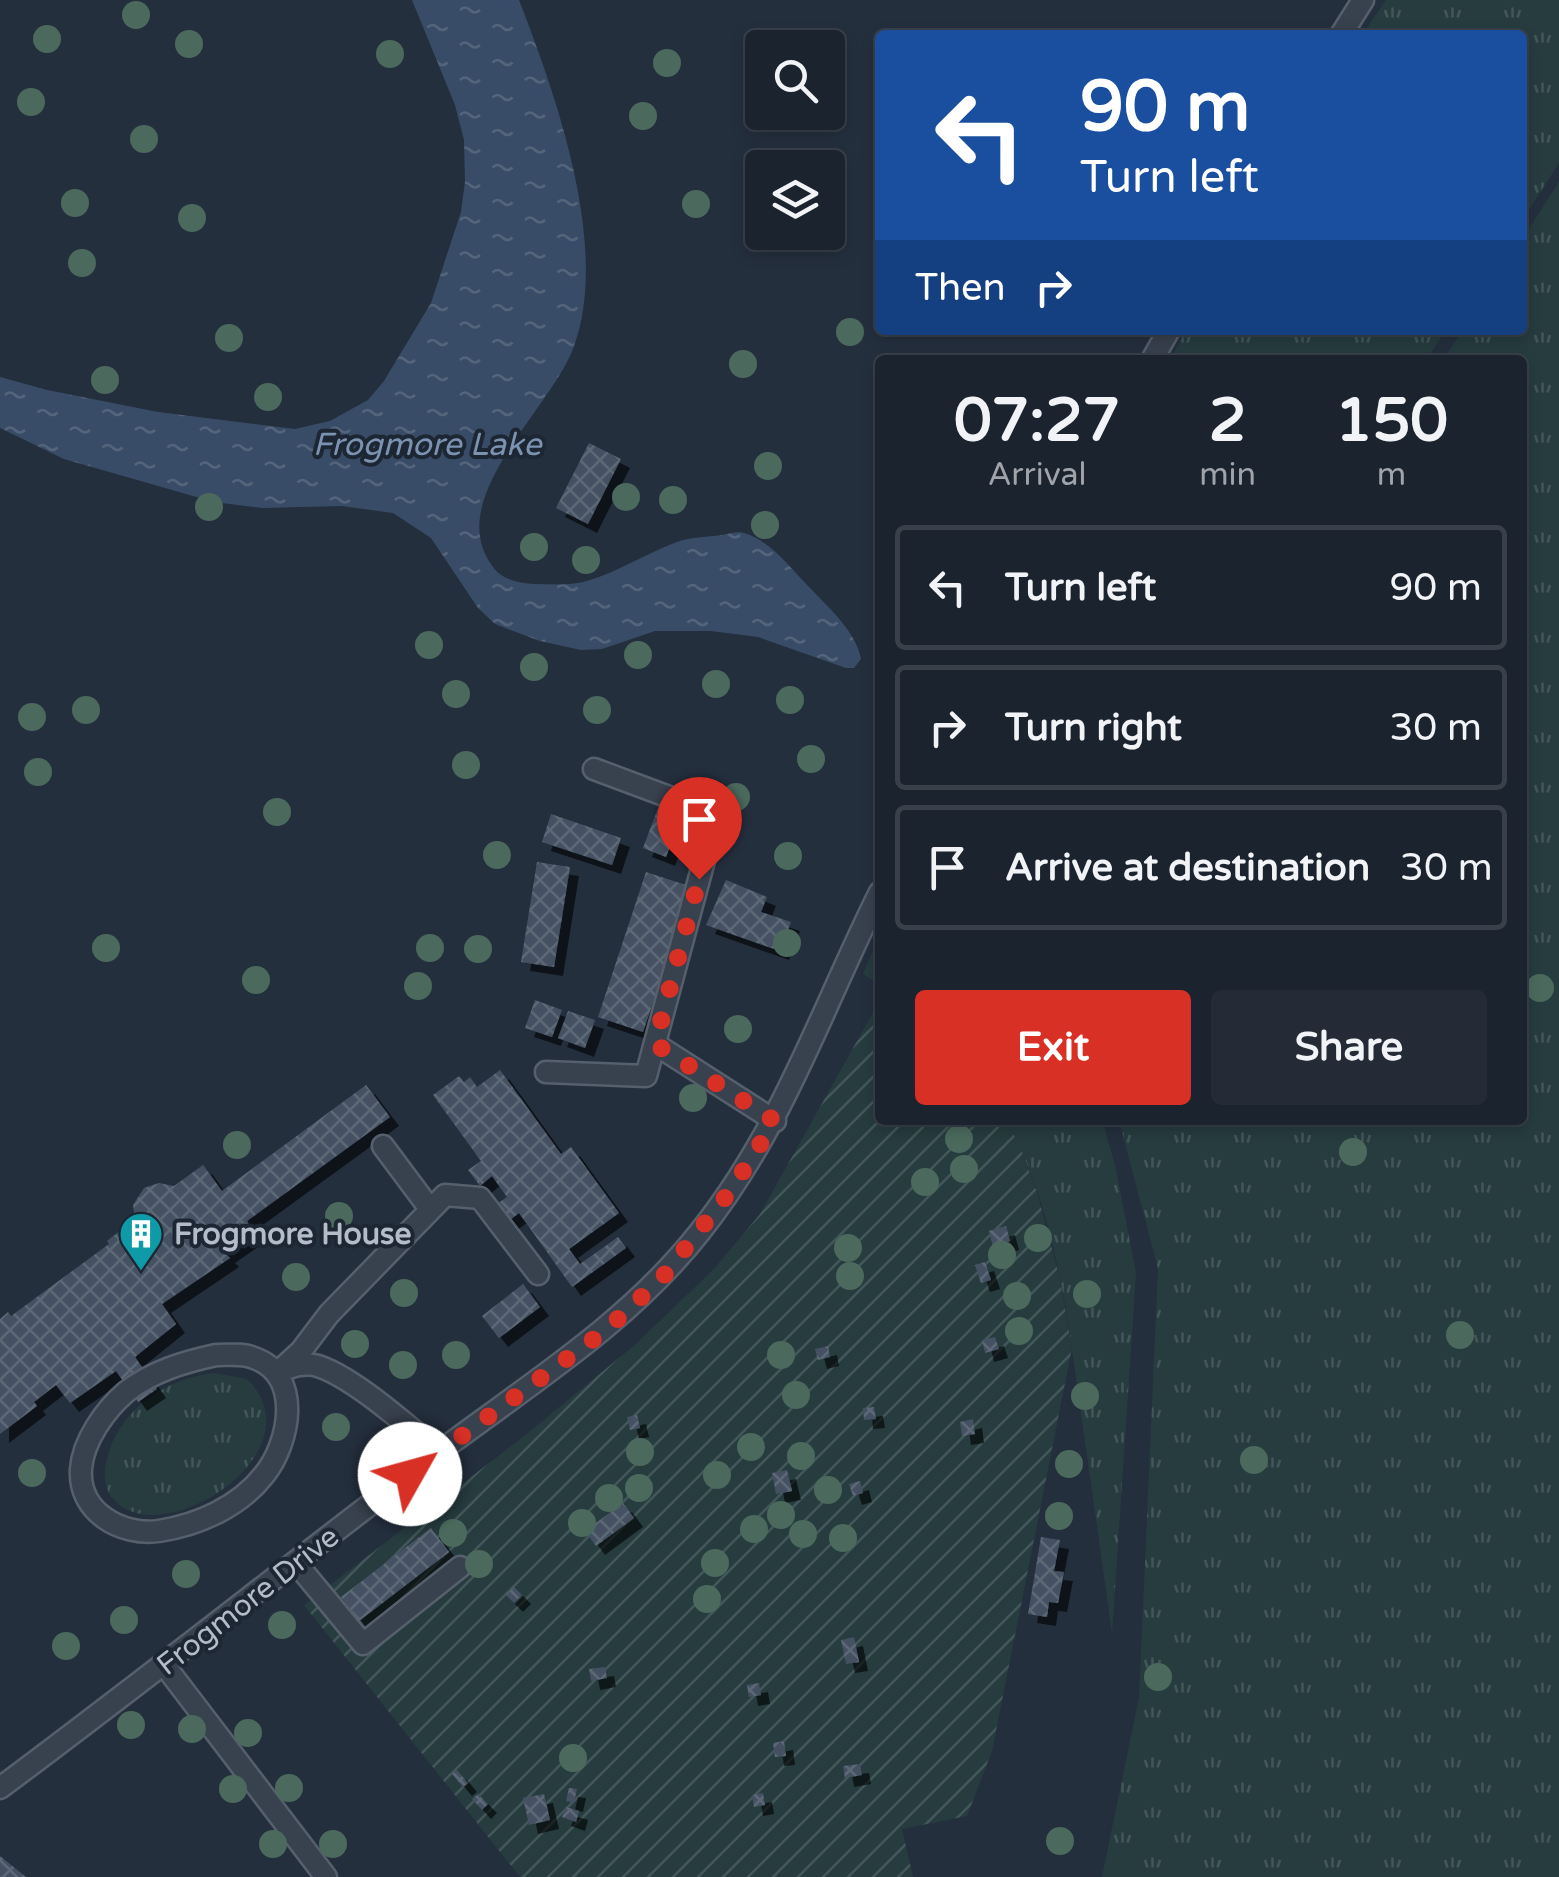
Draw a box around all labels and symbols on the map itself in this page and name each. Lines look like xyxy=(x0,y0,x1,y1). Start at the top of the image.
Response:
water label: Frogmore Lake xyxy=(313,426,543,464)
pin xyxy=(657,777,742,880)
building icon: Frogmore House xyxy=(118,1211,164,1272)
place label: Frogmore House xyxy=(174,1216,411,1253)
position arrow xyxy=(358,1422,462,1526)
street label: Frogmore Drive xyxy=(149,1518,347,1684)

